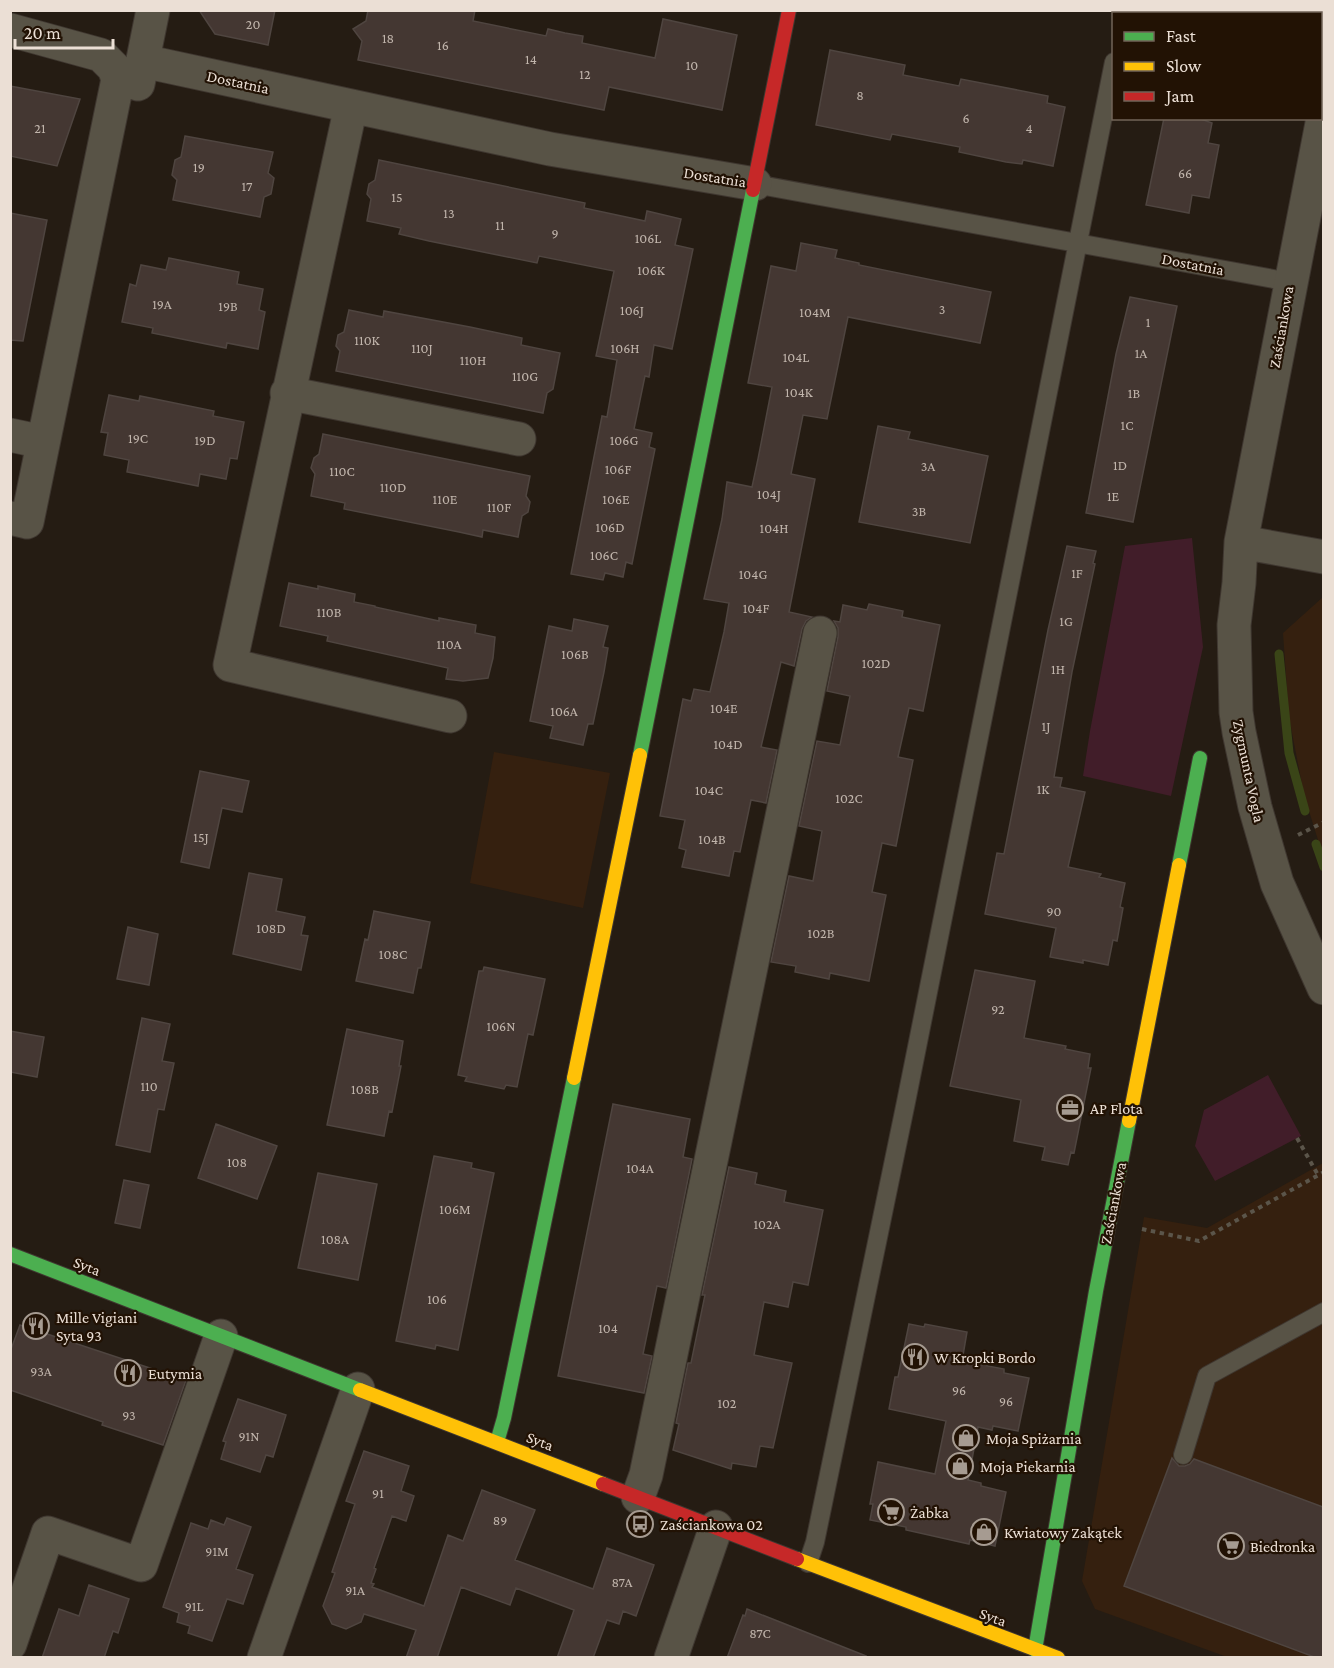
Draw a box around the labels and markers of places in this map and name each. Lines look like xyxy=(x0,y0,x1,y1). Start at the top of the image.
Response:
office icon: AP Flota xyxy=(1055,1093,1085,1123)
place label: AP Flota xyxy=(1090,1100,1143,1117)
place label: Mille Vigiani Syta 93 xyxy=(56,1309,137,1345)
restaurant icon: Mille Vigiani Syta 93 xyxy=(21,1311,51,1341)
restaurant icon: W Kropki Bordo xyxy=(900,1342,930,1372)
place label: W Kropki Bordo xyxy=(934,1349,1036,1367)
restaurant icon: Eutymia xyxy=(113,1358,143,1388)
place label: Eutymia xyxy=(148,1365,203,1383)
shop icon: Moja Spiżarnia xyxy=(951,1423,981,1453)
place label: Moja Spiżarnia xyxy=(986,1430,1082,1448)
shop icon: Moja Piekarnia xyxy=(945,1451,975,1481)
place label: Moja Piekarnia xyxy=(980,1458,1076,1476)
supermarket icon: Żabka xyxy=(876,1497,906,1527)
place label: Żabka xyxy=(910,1504,950,1521)
bus stop icon: Zaściankowa 02 xyxy=(625,1509,655,1539)
place label: Zaściankowa 02 xyxy=(660,1516,763,1533)
shop icon: Kwiatowy Zakątek xyxy=(969,1517,999,1547)
place label: Kwiatowy Zakątek xyxy=(1004,1524,1122,1542)
supermarket icon: Biedronka xyxy=(1216,1531,1246,1561)
place label: Biedronka xyxy=(1250,1538,1316,1555)

